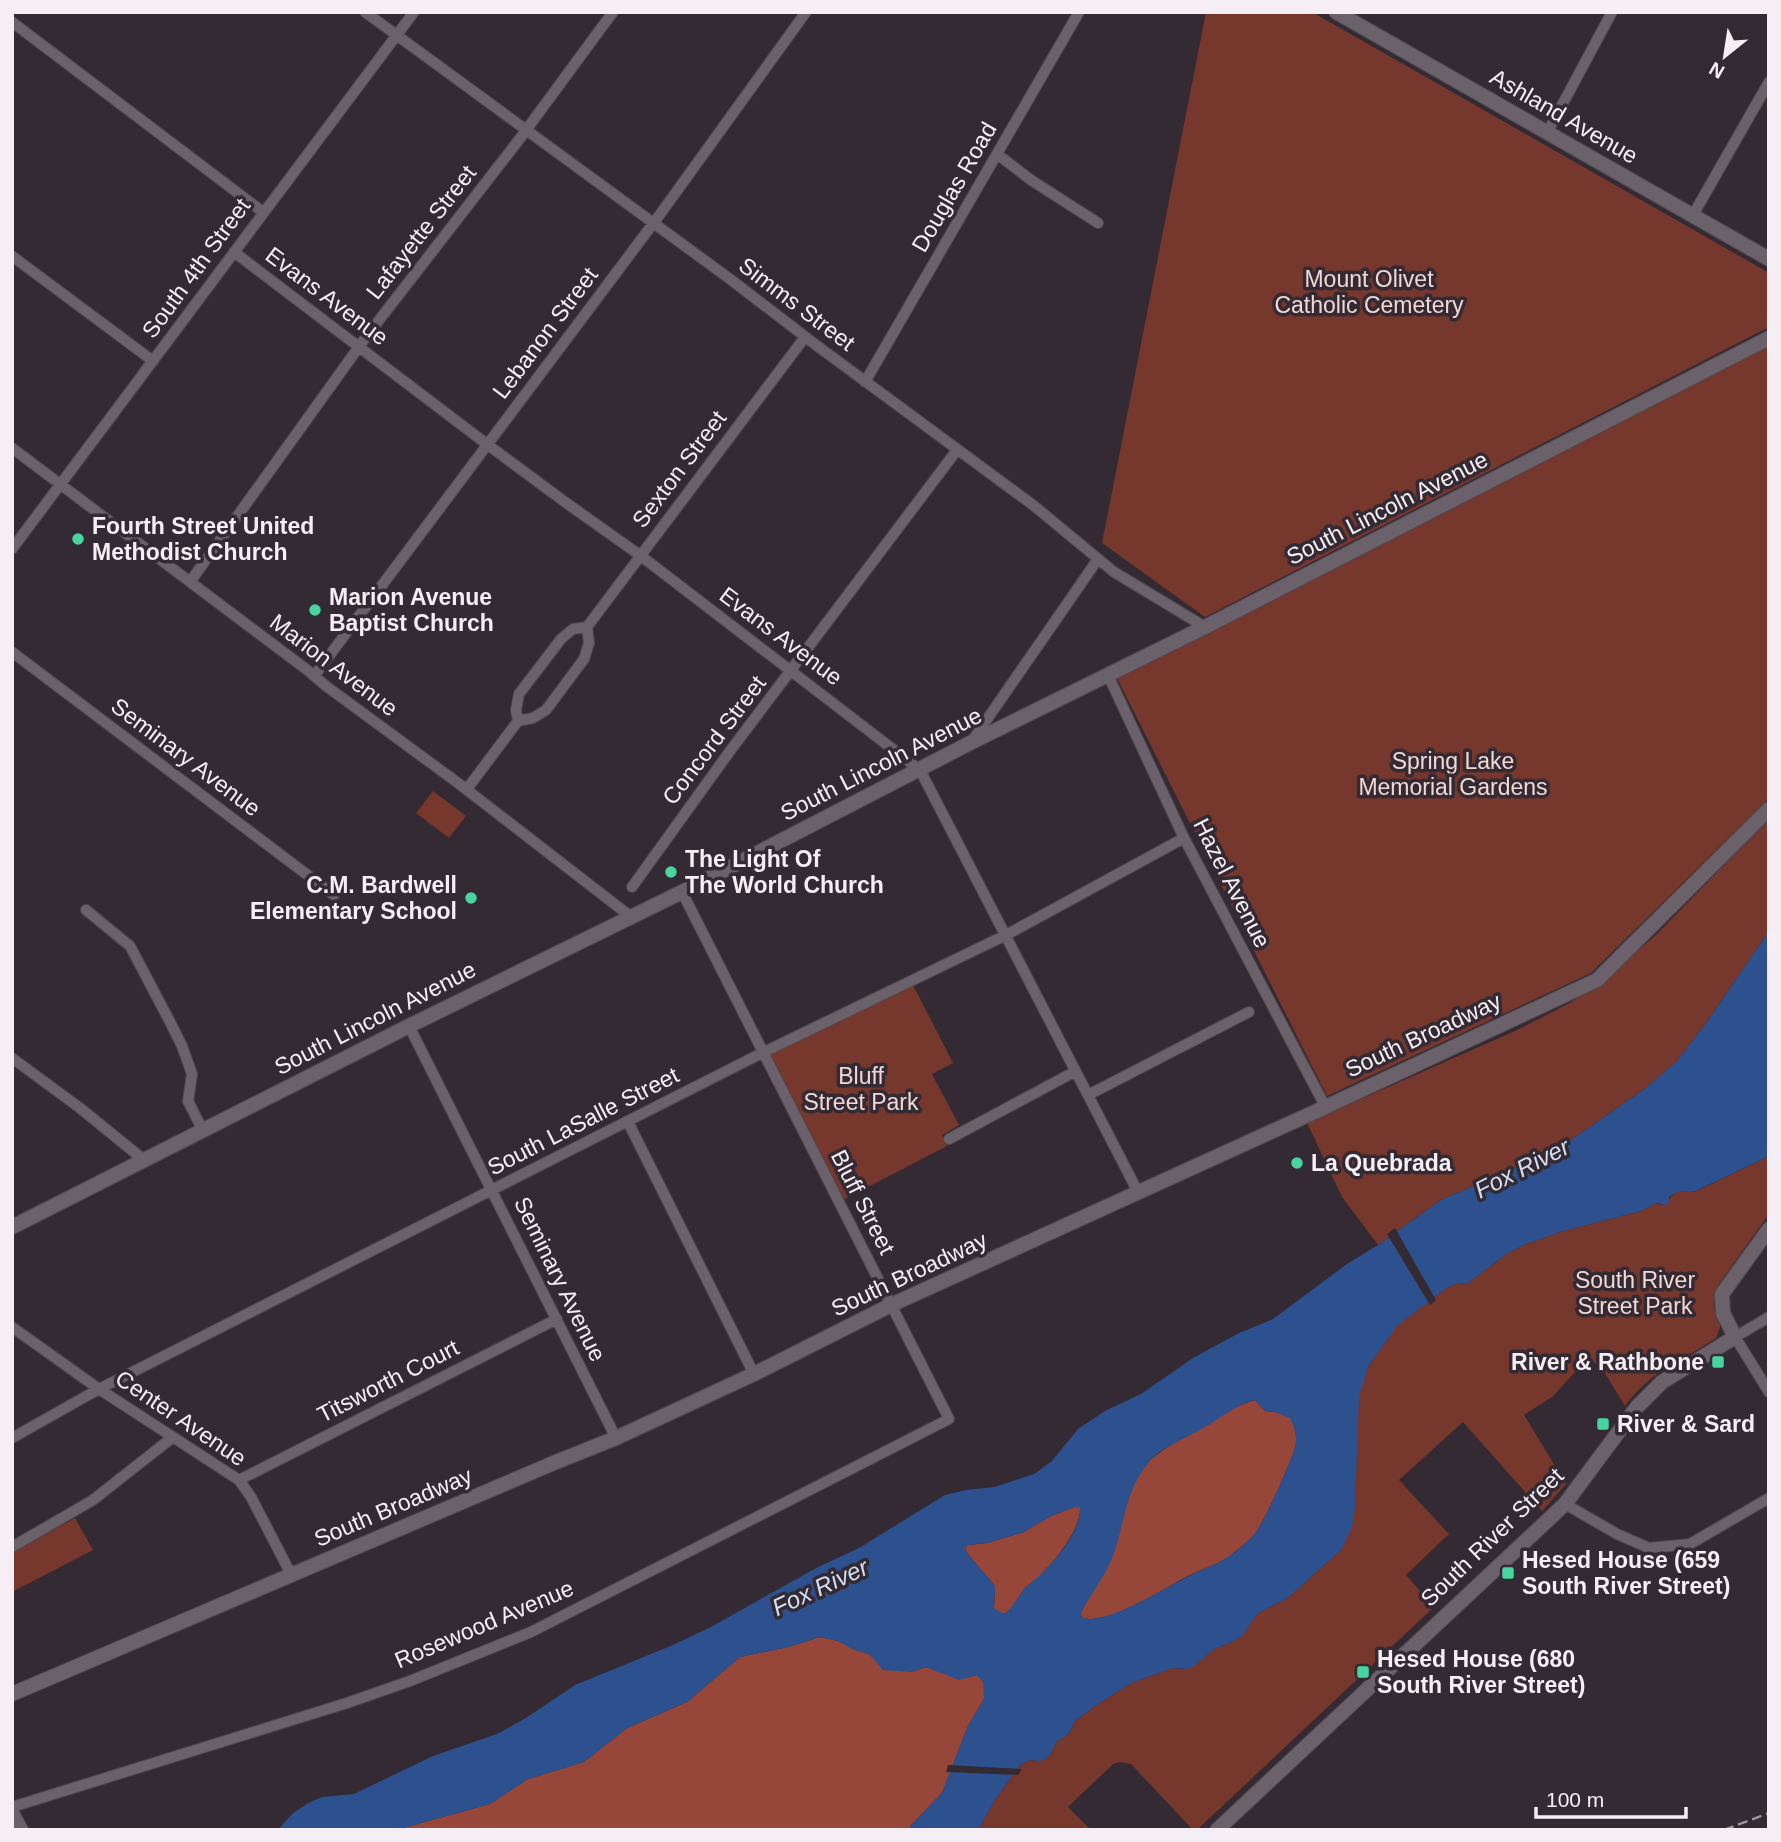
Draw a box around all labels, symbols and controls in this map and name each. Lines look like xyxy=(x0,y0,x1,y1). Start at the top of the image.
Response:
north arrow xyxy=(1690,21,1760,91)
text: N xyxy=(1706,58,1728,83)
street label: Ashland Avenue xyxy=(1486,63,1642,169)
street label: Douglas Road xyxy=(906,117,1002,257)
street label: Lafayette Street xyxy=(361,160,482,304)
street label: South 4th Street xyxy=(137,193,256,343)
street label: Evans Avenue xyxy=(261,241,393,351)
street label: Simms Street xyxy=(734,252,860,356)
street label: Lebanon Street xyxy=(487,262,603,404)
park label: Mount Olivet Catholic Cemetery xyxy=(1274,266,1464,318)
street label: Sexton Street xyxy=(627,405,732,532)
street label: South Lincoln Avenue xyxy=(1282,446,1492,570)
place label: Fourth Street United Methodist Church xyxy=(92,513,314,565)
marker: Fourth Street United Methodist Church xyxy=(70,531,86,547)
street label: Evans Avenue xyxy=(715,581,847,691)
place label: Marion Avenue Baptist Church xyxy=(329,584,494,636)
marker: Marion Avenue Baptist Church xyxy=(307,602,323,618)
street label: Marion Avenue xyxy=(265,609,403,721)
street label: Concord Street xyxy=(657,670,771,810)
street label: Seminary Avenue xyxy=(106,692,266,822)
street label: South Lincoln Avenue xyxy=(776,702,986,826)
park label: Spring Lake Memorial Gardens xyxy=(1358,748,1548,800)
street label: Hazel Avenue xyxy=(1188,814,1276,952)
place label: The Light Of The World Church xyxy=(685,846,884,898)
marker: The Light Of The World Church xyxy=(663,864,679,880)
place label: C.M. Bardwell Elementary School xyxy=(250,872,457,924)
marker: C.M. Bardwell Elementary School xyxy=(463,890,479,906)
street label: South Lincoln Avenue xyxy=(270,956,480,1080)
street label: South Broadway xyxy=(1341,987,1505,1082)
street label: South LaSalle Street xyxy=(483,1061,683,1180)
park label: Bluff Street Park xyxy=(803,1063,919,1115)
water label: Fox River xyxy=(1470,1132,1575,1203)
street label: Bluff Street xyxy=(826,1146,901,1259)
place label: La Quebrada xyxy=(1311,1150,1452,1176)
marker: La Quebrada xyxy=(1289,1155,1305,1171)
street label: Seminary Avenue xyxy=(509,1192,611,1366)
street label: South Broadway xyxy=(827,1226,991,1321)
park label: South River Street Park xyxy=(1575,1267,1695,1319)
street label: Titsworth Court xyxy=(313,1334,464,1428)
place label: River & Rathbone xyxy=(1511,1349,1704,1375)
marker: River & Rathbone xyxy=(1710,1354,1726,1370)
street label: Center Avenue xyxy=(111,1365,251,1471)
place label: River & Sard xyxy=(1617,1411,1755,1437)
marker: River & Sard xyxy=(1595,1416,1611,1432)
street label: South Broadway xyxy=(310,1462,476,1552)
street label: South River Street xyxy=(1415,1462,1569,1612)
place label: Hesed House (659 South River Street) xyxy=(1522,1547,1730,1599)
water label: Fox River xyxy=(768,1553,873,1621)
marker: Hesed House (659 South River Street) xyxy=(1500,1565,1516,1581)
street label: Rosewood Avenue xyxy=(391,1575,577,1673)
place label: Hesed House (680 South River Street) xyxy=(1377,1646,1585,1698)
marker: Hesed House (680 South River Street) xyxy=(1355,1664,1371,1680)
scale bar xyxy=(1536,1776,1686,1820)
text: 100 m xyxy=(1546,1788,1604,1811)

